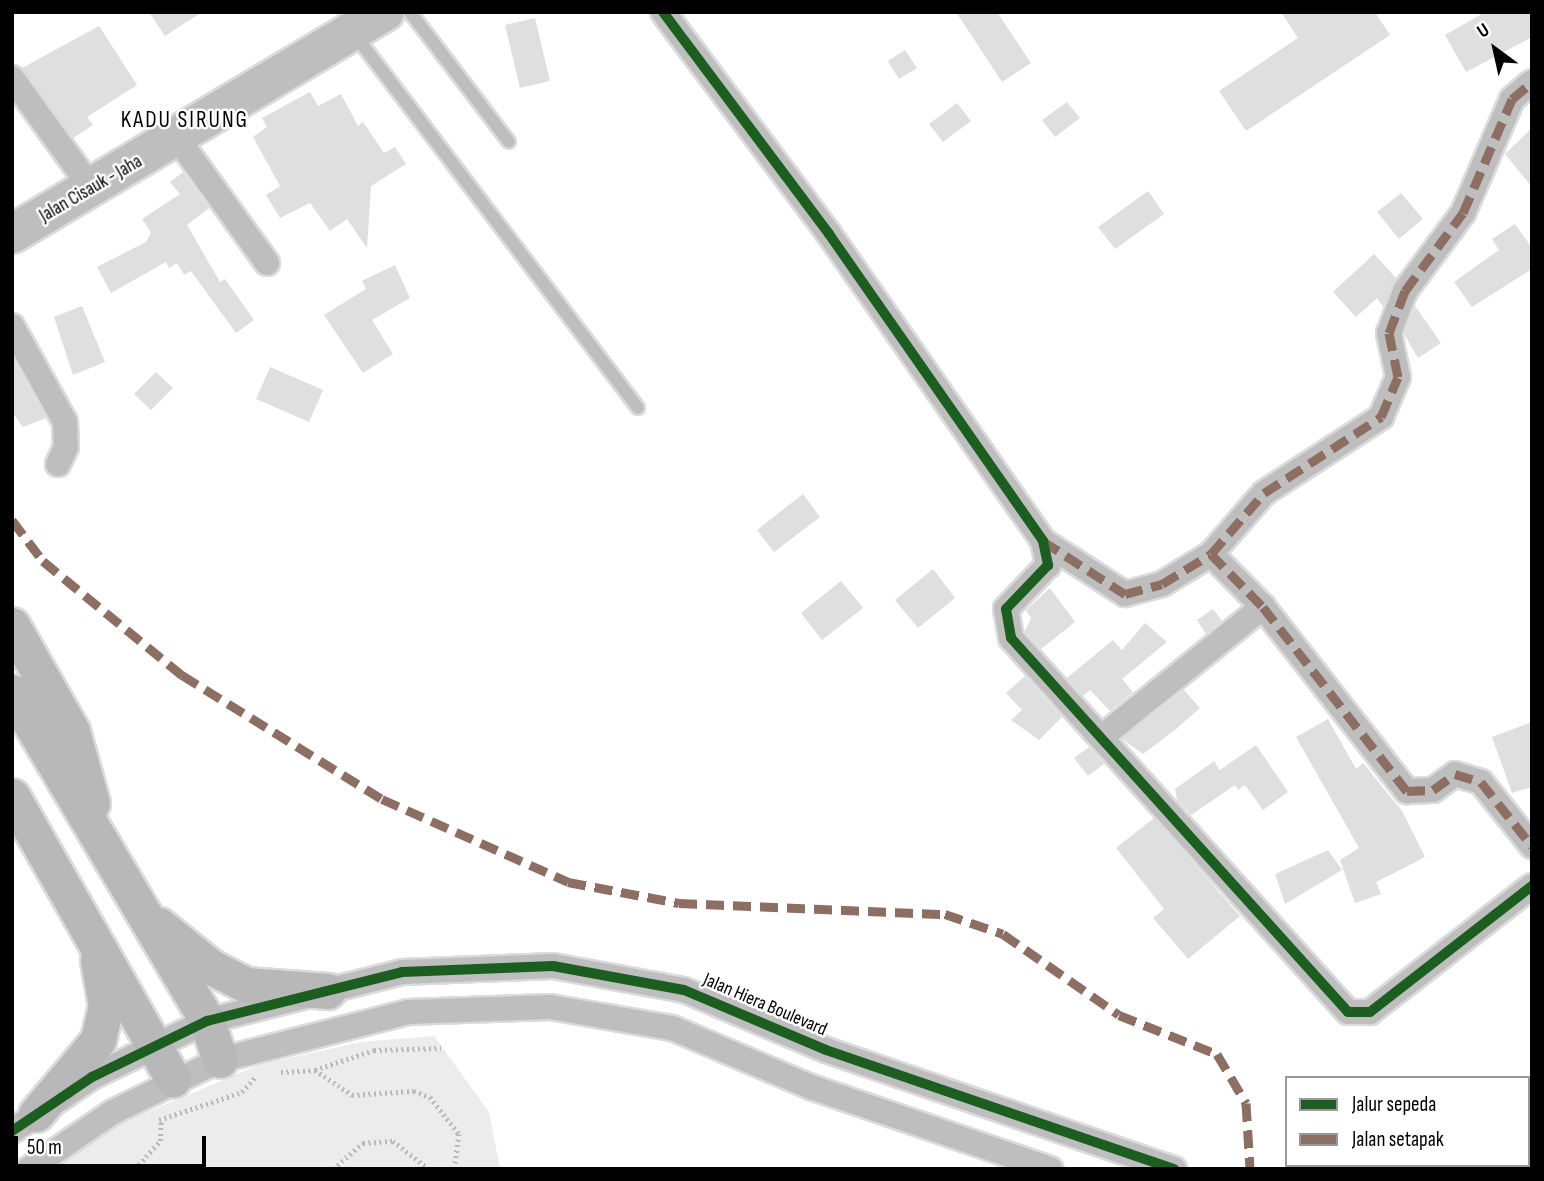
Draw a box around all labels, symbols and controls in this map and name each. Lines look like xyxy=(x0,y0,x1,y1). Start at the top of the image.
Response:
north arrow xyxy=(1460,14,1530,84)
text: U xyxy=(1473,19,1494,43)
district label: KADU SIRUNG xyxy=(122,106,248,134)
street label: Jalan Cisauk - Jaha xyxy=(36,150,146,228)
street label: Jalan Hiera Boulevard xyxy=(700,969,830,1041)
legend xyxy=(1285,1076,1530,1167)
text: Jalur sepeda xyxy=(1352,1092,1436,1117)
scale bar xyxy=(18,1122,210,1166)
text: Jalan setapak xyxy=(1352,1127,1444,1152)
text: 50 m xyxy=(27,1135,62,1160)

